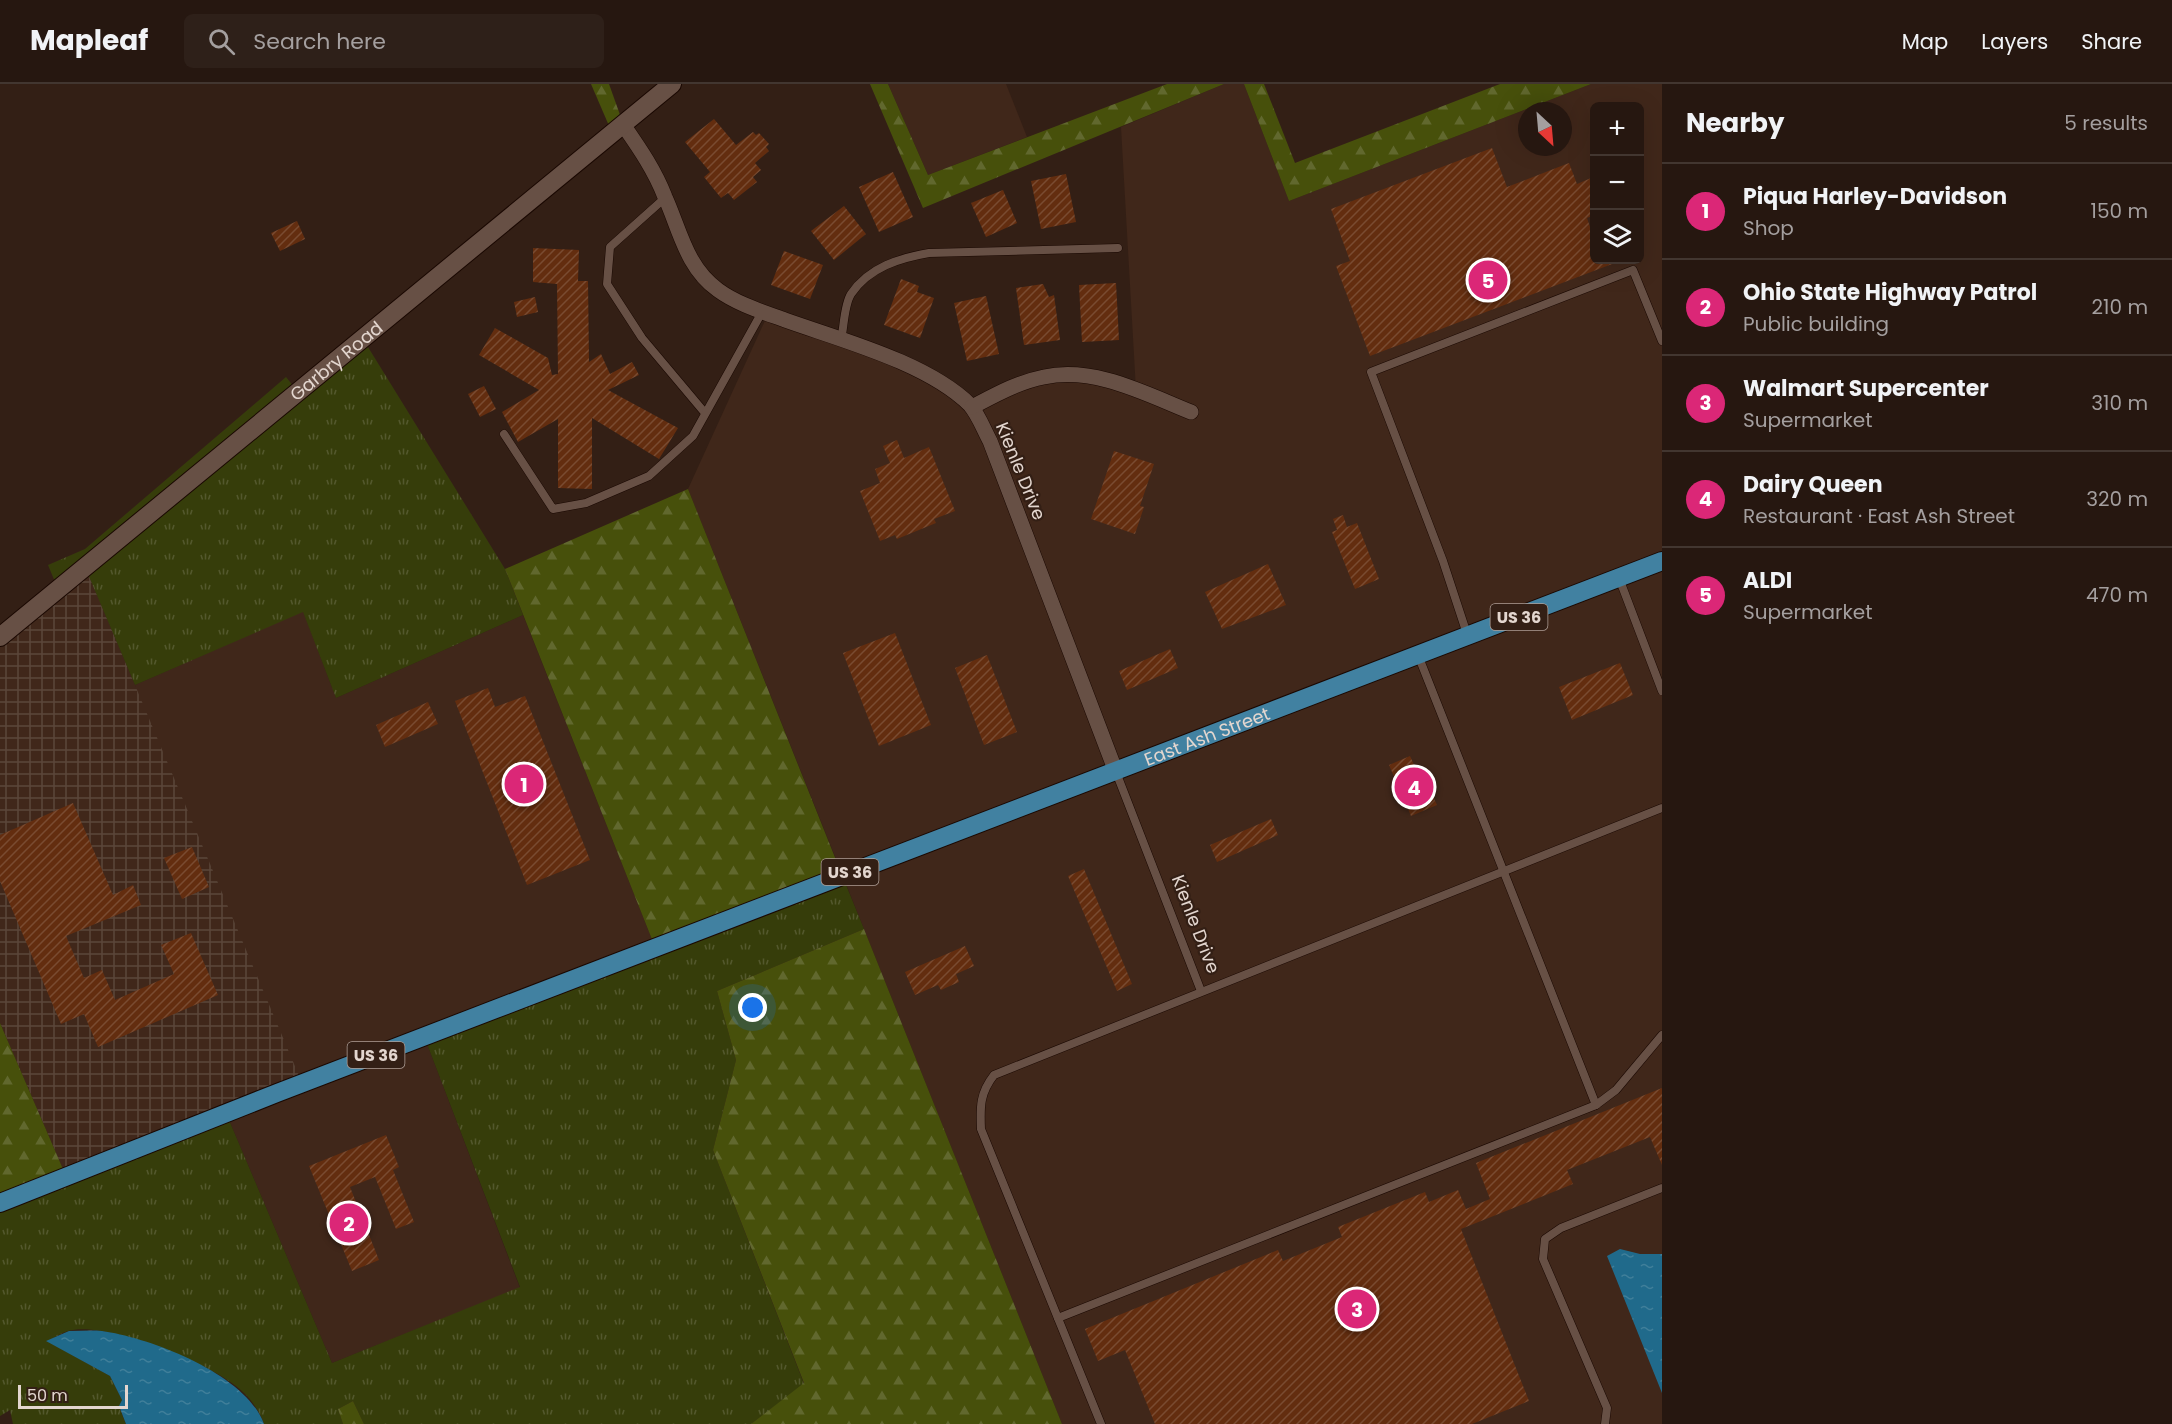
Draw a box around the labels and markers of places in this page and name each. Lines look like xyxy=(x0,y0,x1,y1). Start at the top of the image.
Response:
pin: 5 xyxy=(1468,258,1508,302)
pin: 1 xyxy=(504,762,544,806)
pin: 4 xyxy=(1394,764,1434,810)
pin: 2 xyxy=(330,1200,368,1246)
pin: 3 xyxy=(1338,1286,1376,1332)

